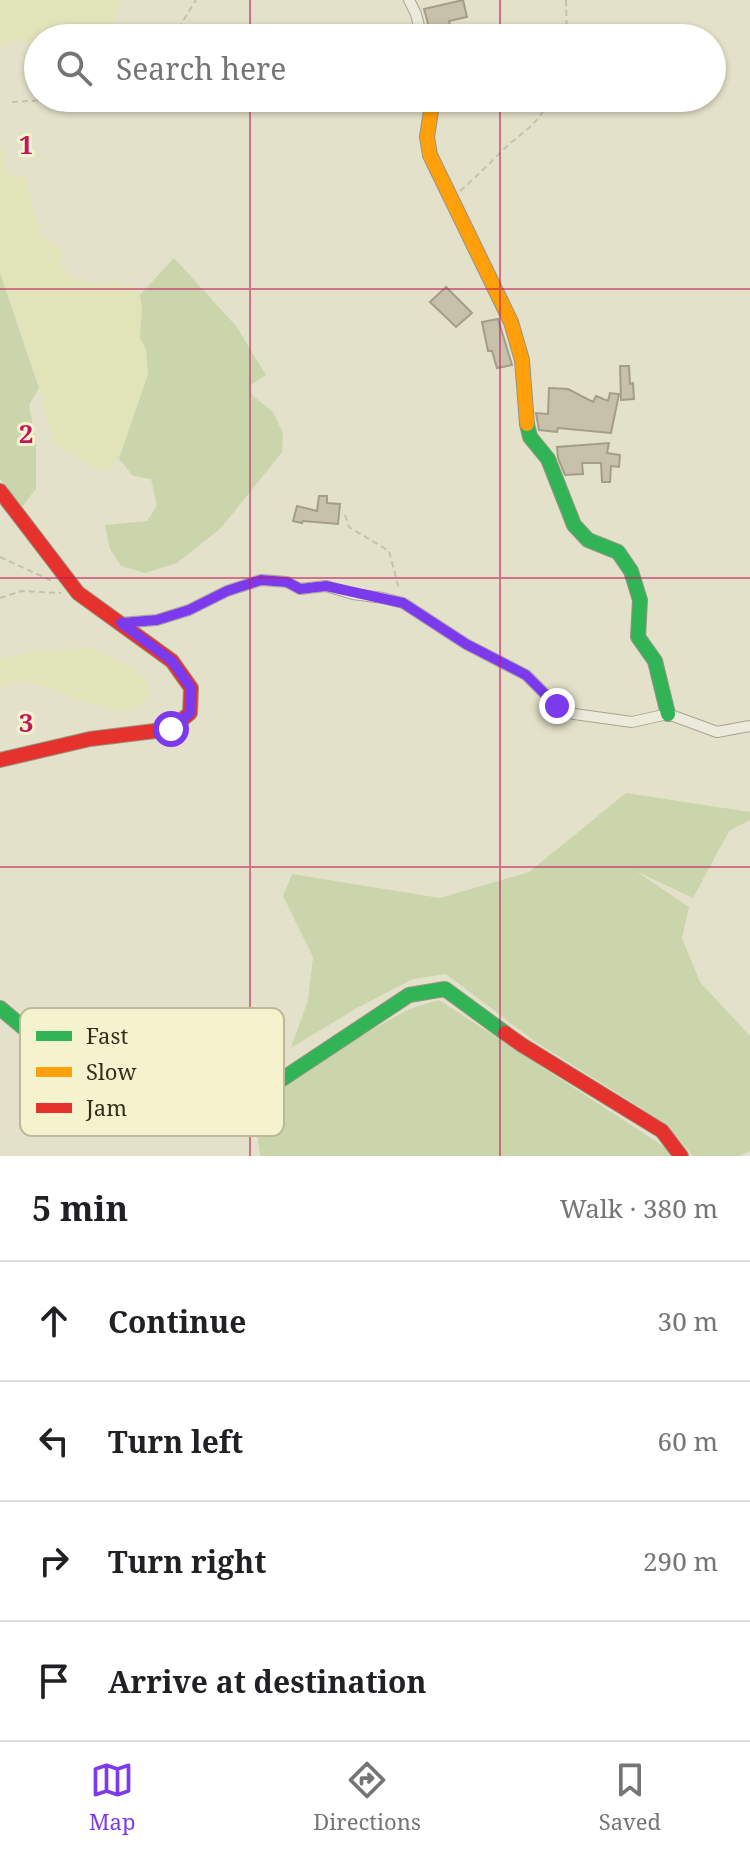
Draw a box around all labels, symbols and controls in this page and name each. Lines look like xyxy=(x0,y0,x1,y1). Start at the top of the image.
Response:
search box xyxy=(24,24,726,112)
icon: search xyxy=(52,46,96,90)
text: Search here xyxy=(116,48,286,89)
text: 1 xyxy=(19,126,33,162)
text: 2 xyxy=(19,415,33,451)
route end xyxy=(539,688,575,724)
text: 3 xyxy=(19,704,33,740)
route start xyxy=(153,711,189,747)
legend xyxy=(20,1008,284,1136)
text: Fast xyxy=(86,1020,128,1050)
text: Slow xyxy=(86,1056,136,1086)
text: Jam xyxy=(85,1092,127,1122)
text: 5 min xyxy=(32,1185,128,1231)
text: Walk · 380 m xyxy=(560,1190,718,1226)
icon: ahead xyxy=(32,1299,76,1343)
text: Continue xyxy=(108,1301,246,1342)
text: 30 m xyxy=(658,1303,718,1339)
icon: left xyxy=(32,1419,76,1463)
text: Turn left xyxy=(108,1421,243,1462)
text: 60 m xyxy=(658,1423,718,1459)
icon: right xyxy=(32,1539,76,1583)
text: Turn right xyxy=(108,1541,266,1582)
text: 290 m xyxy=(643,1543,718,1579)
icon: arrive xyxy=(32,1659,76,1703)
text: Arrive at destination xyxy=(108,1661,427,1702)
tab: Map xyxy=(89,1758,135,1836)
tab: Directions xyxy=(313,1758,421,1836)
tab: Saved xyxy=(599,1758,661,1836)

